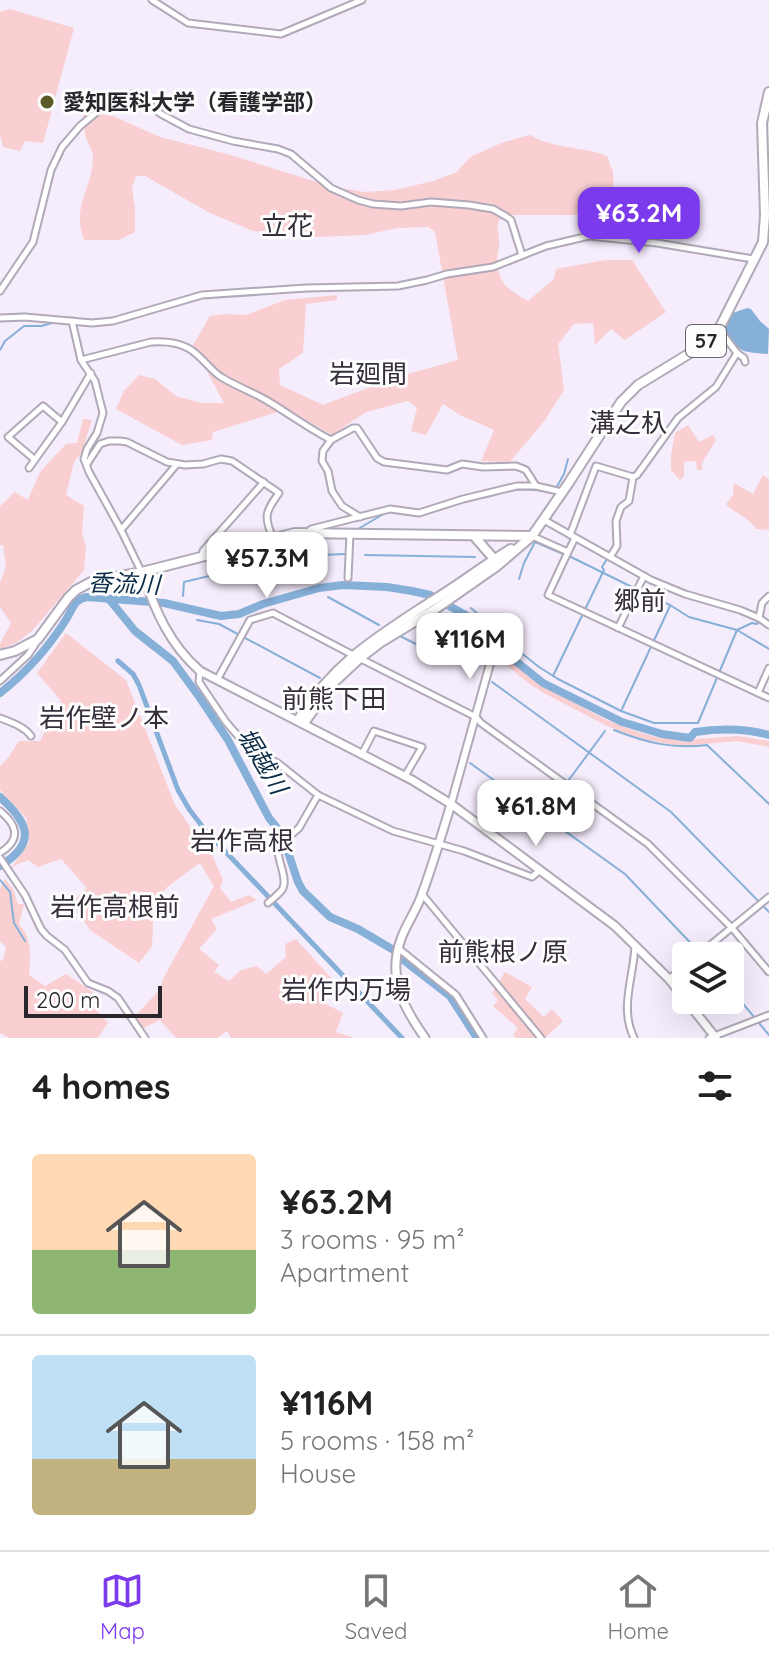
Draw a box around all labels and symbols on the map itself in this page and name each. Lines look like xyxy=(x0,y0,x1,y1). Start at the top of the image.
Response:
place label: 愛知医科大学（看護学部） xyxy=(63,88,327,116)
marker: 愛知医科大学（看護学部） xyxy=(38,93,56,111)
pin: ¥63.2M xyxy=(574,187,704,255)
district label: 立花 xyxy=(261,209,313,242)
road number: 57 xyxy=(686,325,726,357)
district label: 岩廻間 xyxy=(329,357,407,390)
district label: 溝之杁 xyxy=(589,406,667,439)
pin: ¥57.3M xyxy=(202,532,332,600)
water label: 香流川 xyxy=(88,567,164,599)
district label: 郷前 xyxy=(614,584,666,617)
pin: ¥116M xyxy=(414,613,526,681)
district label: 前熊下田 xyxy=(282,682,386,715)
district label: 岩作壁ノ本 xyxy=(39,701,169,734)
water label: 堀越川 xyxy=(231,722,296,802)
pin: ¥61.8M xyxy=(471,780,601,848)
district label: 岩作高根 xyxy=(190,824,294,857)
district label: 岩作高根前 xyxy=(50,890,180,923)
district label: 前熊根ノ原 xyxy=(438,935,568,968)
district label: 岩作内万場 xyxy=(281,973,411,1006)
scale bar xyxy=(24,982,162,1018)

